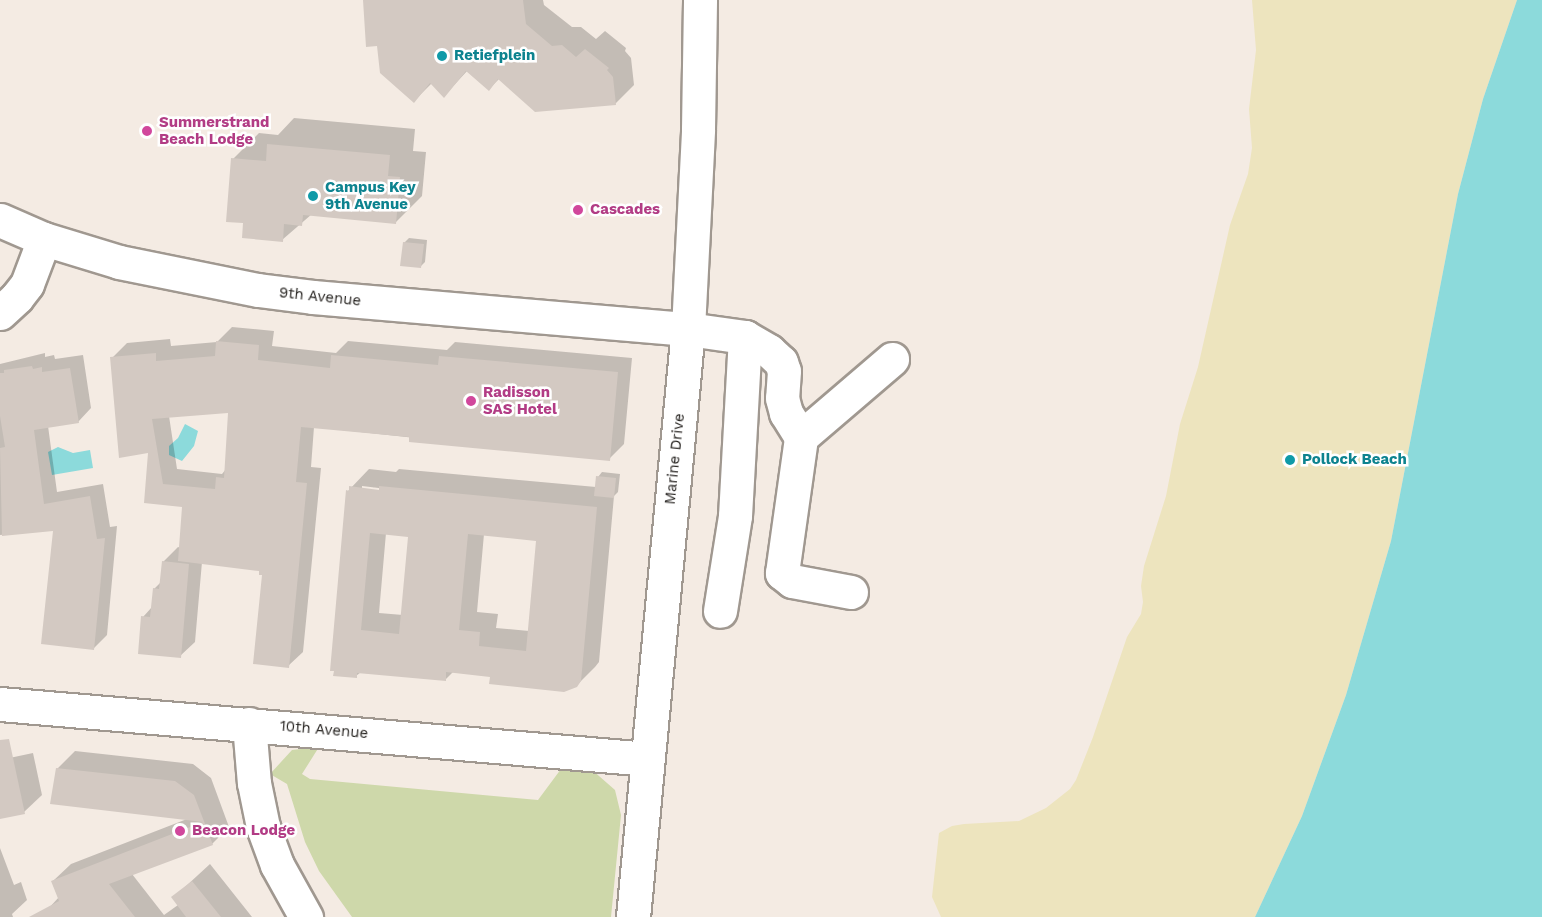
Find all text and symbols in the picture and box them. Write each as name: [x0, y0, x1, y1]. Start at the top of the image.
place label: Retiefplein: [454, 47, 535, 65]
marker: Retiefplein: [435, 49, 449, 63]
place label: Summerstrand Beach Lodge: [159, 113, 269, 148]
marker: Summerstrand Beach Lodge: [140, 124, 154, 138]
place label: Campus Key 9th Avenue: [325, 178, 416, 213]
marker: Campus Key 9th Avenue: [306, 189, 320, 203]
place label: Cascades: [590, 201, 660, 219]
marker: Cascades: [571, 203, 585, 217]
street label: 9th Avenue: [278, 284, 362, 310]
place label: Radisson SAS Hotel: [483, 383, 557, 418]
marker: Radisson SAS Hotel: [464, 394, 478, 408]
street label: Marine Drive: [661, 412, 689, 506]
place label: Pollock Beach: [1302, 451, 1407, 469]
marker: Pollock Beach: [1283, 453, 1297, 467]
street label: 10th Avenue: [279, 717, 369, 743]
place label: Beacon Lodge: [192, 822, 295, 840]
marker: Beacon Lodge: [173, 824, 187, 838]

